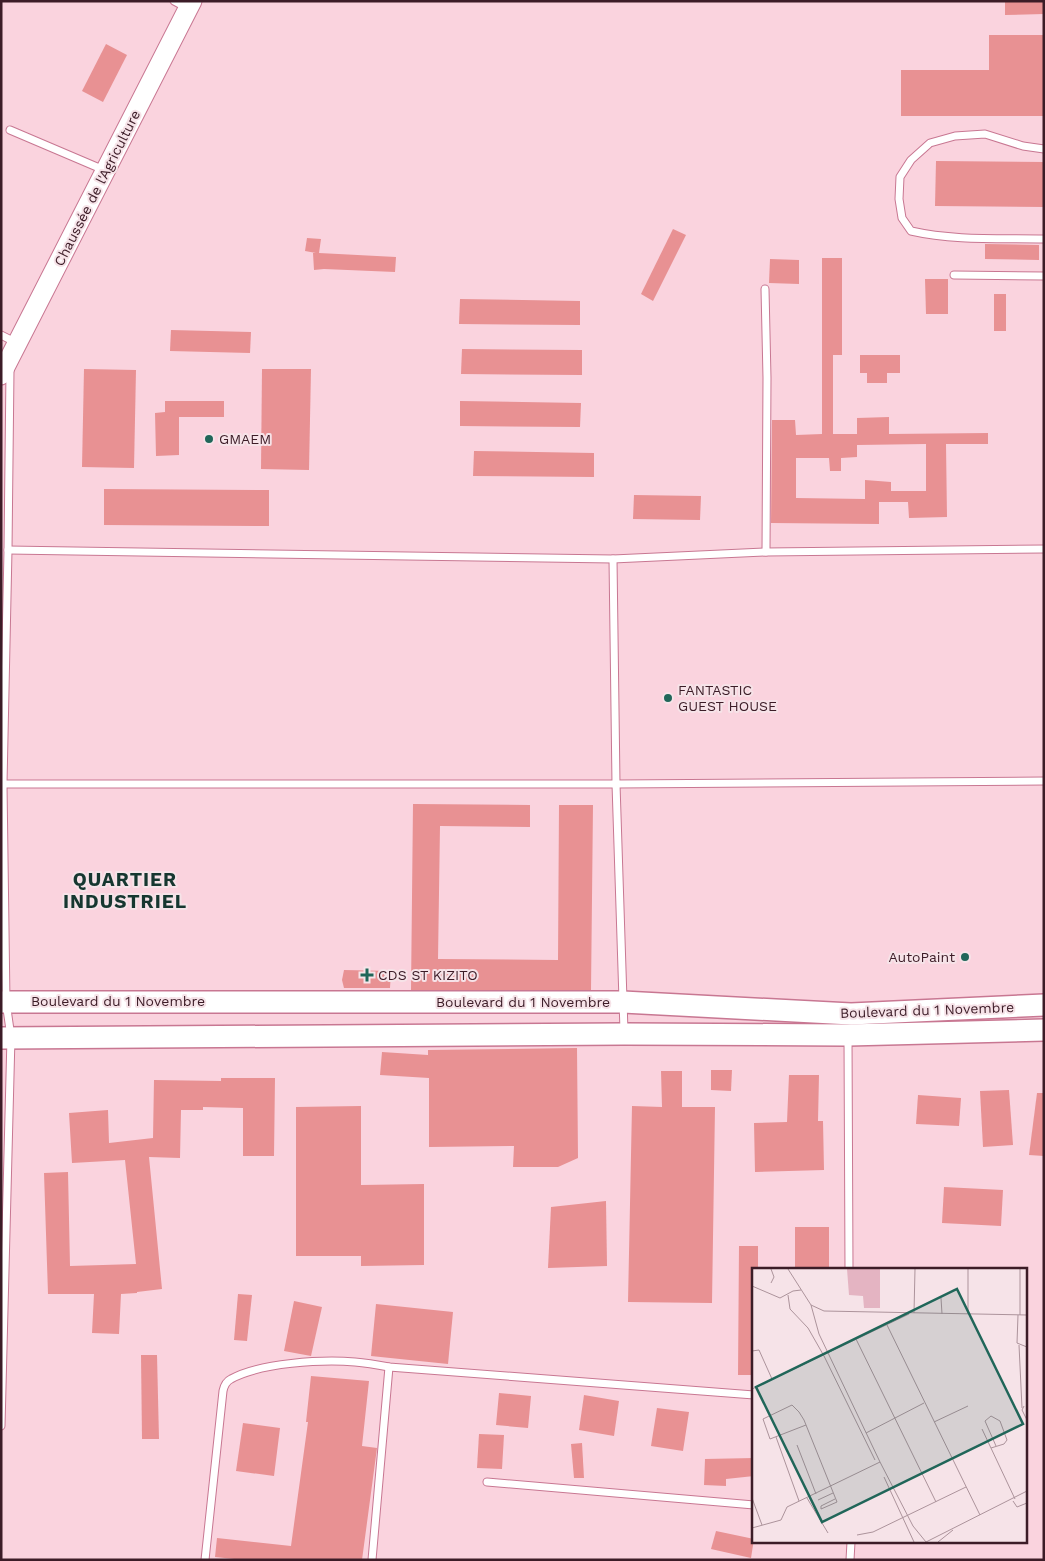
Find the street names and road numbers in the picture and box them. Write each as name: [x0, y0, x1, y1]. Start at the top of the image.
street label: Chaussée de l'Agriculture: [51, 107, 143, 269]
street label: Boulevard du 1 Novembre: [31, 993, 205, 1009]
street label: Boulevard du 1 Novembre: [436, 994, 610, 1010]
street label: Boulevard du 1 Novembre: [840, 999, 1014, 1021]

